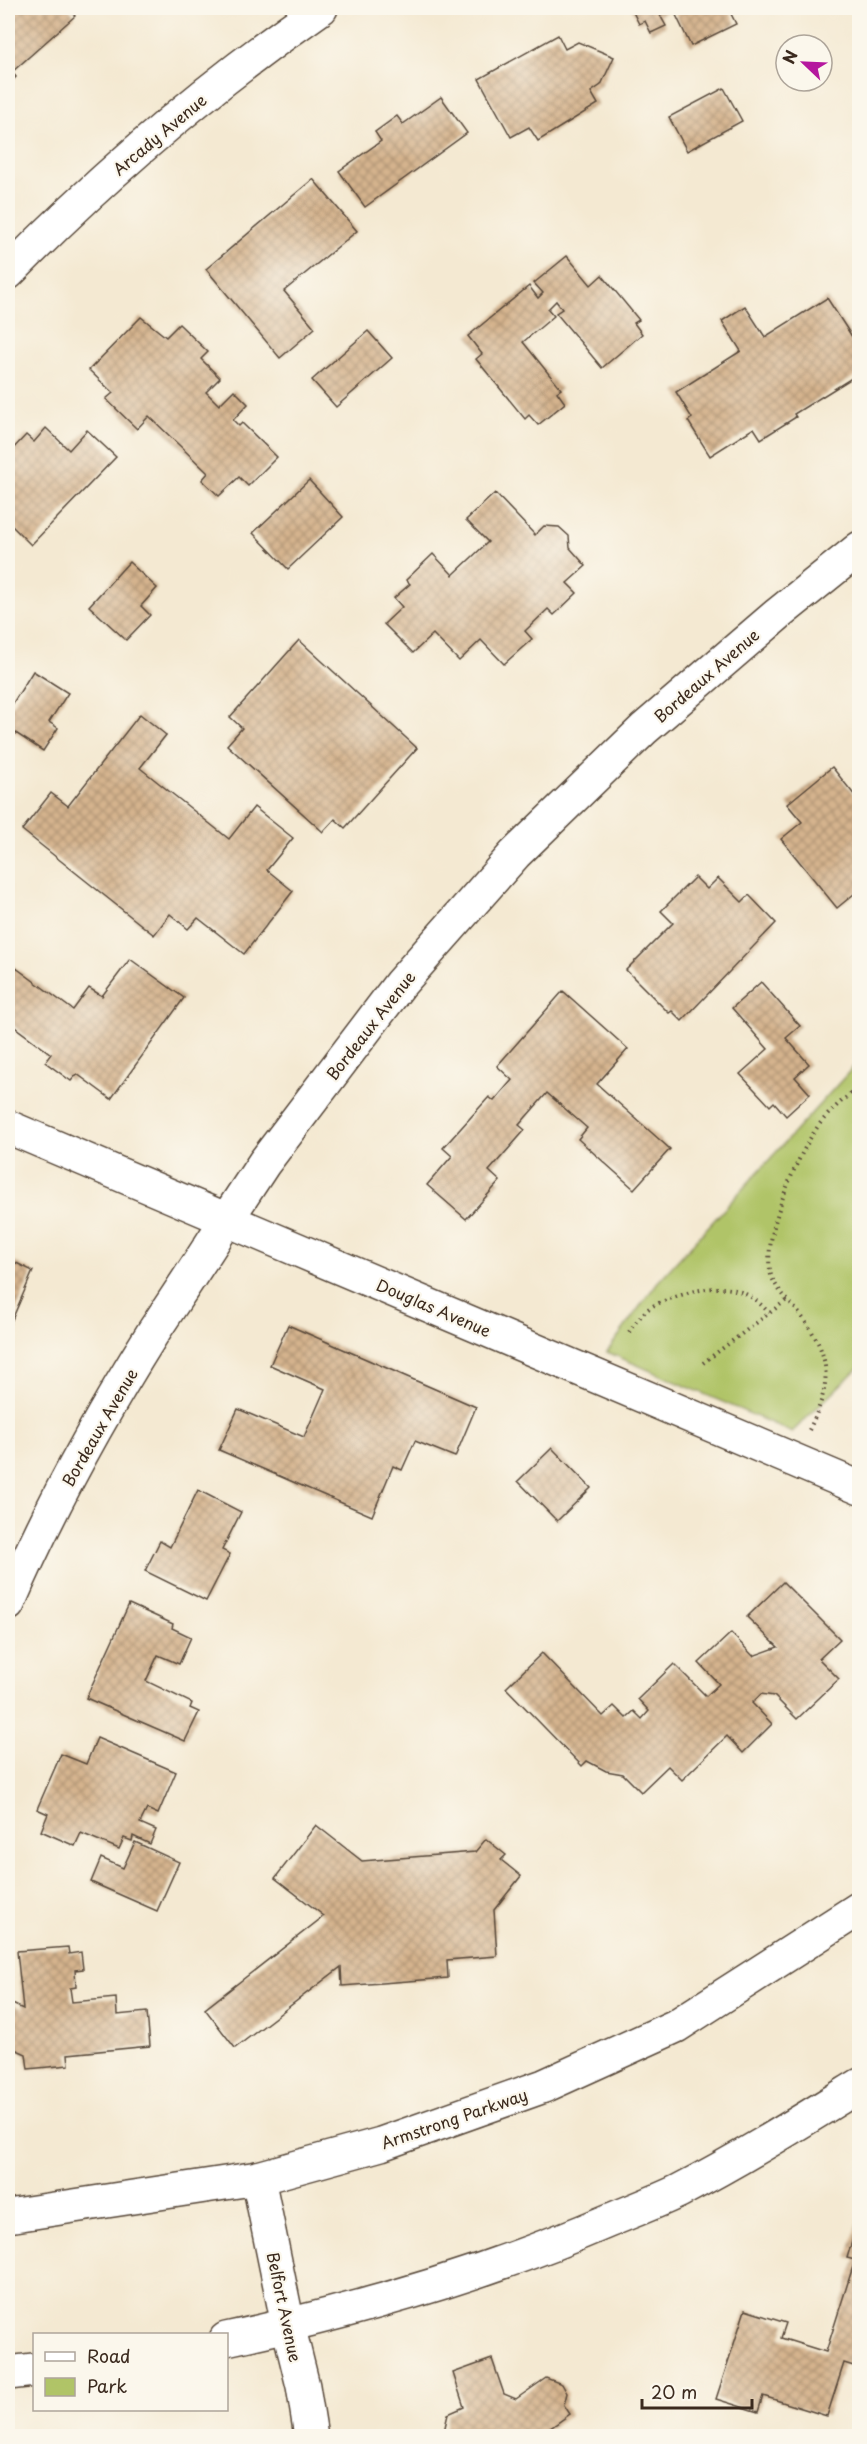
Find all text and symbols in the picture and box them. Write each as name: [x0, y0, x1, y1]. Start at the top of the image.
north arrow: [774, 33, 834, 93]
text: N: [776, 46, 803, 67]
street label: Arcady Avenue: [107, 87, 211, 180]
street label: Bordeaux Avenue: [648, 622, 764, 728]
street label: Bordeaux Avenue: [320, 965, 420, 1085]
street label: Douglas Avenue: [373, 1272, 495, 1342]
street label: Bordeaux Avenue: [55, 1363, 143, 1490]
street label: Armstrong Parkway: [378, 2082, 530, 2154]
street label: Belfort Avenue: [262, 2250, 308, 2364]
legend: [33, 2333, 228, 2411]
text: Road: [87, 2342, 131, 2369]
text: Park: [87, 2372, 127, 2399]
scale bar: [642, 2372, 752, 2410]
text: 20 m: [651, 2378, 697, 2405]

